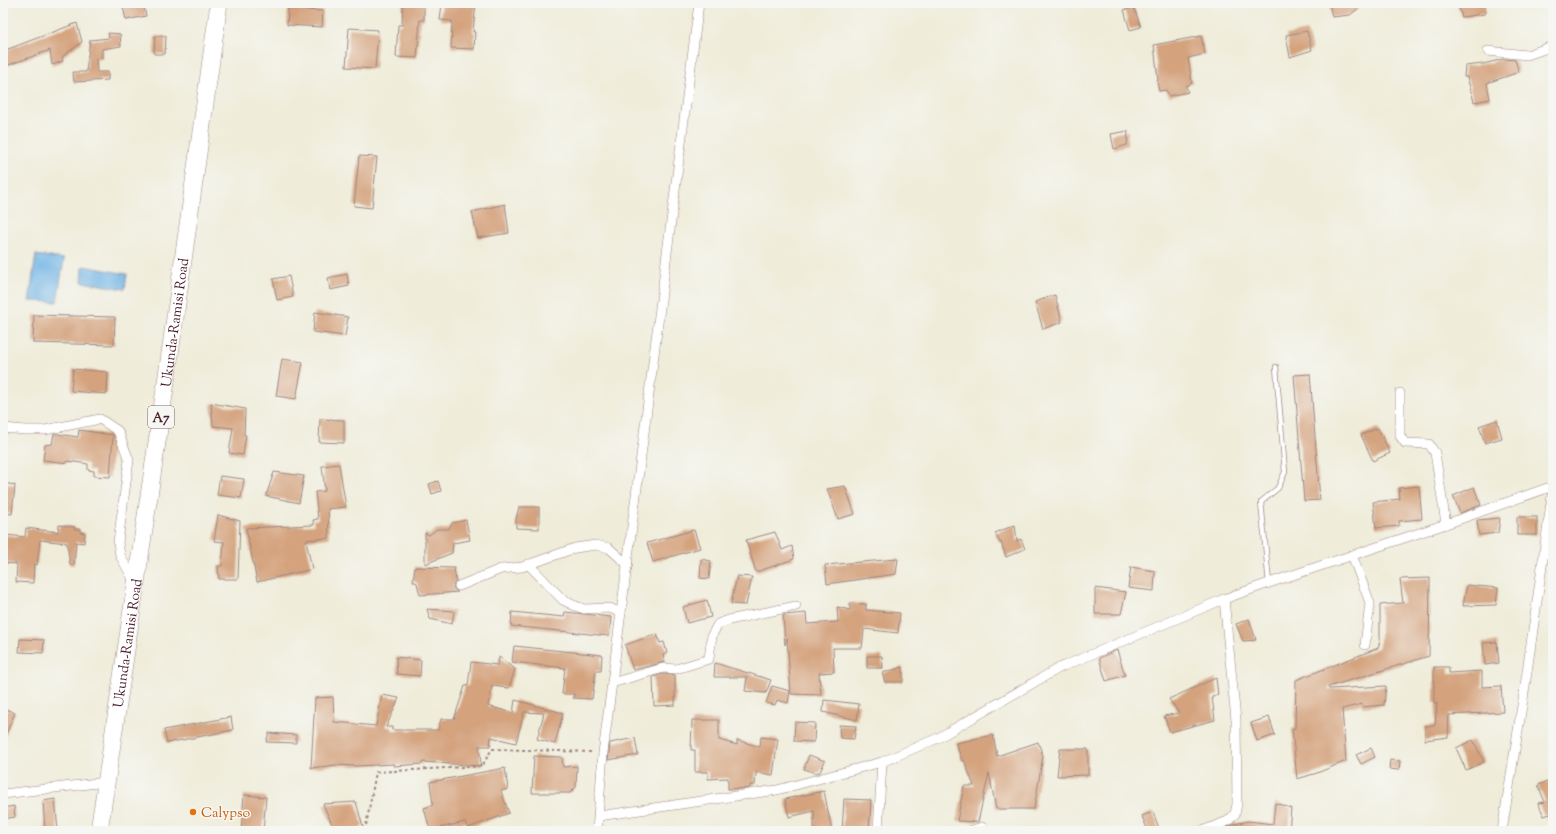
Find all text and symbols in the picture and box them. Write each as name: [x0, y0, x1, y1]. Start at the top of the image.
street label: Ukunda-Ramisi Road: [157, 257, 195, 389]
road number: A7: [148, 406, 174, 428]
street label: Ukunda-Ramisi Road: [109, 577, 149, 709]
place label: Calypso: [201, 804, 251, 824]
marker: Calypso: [188, 807, 198, 817]

